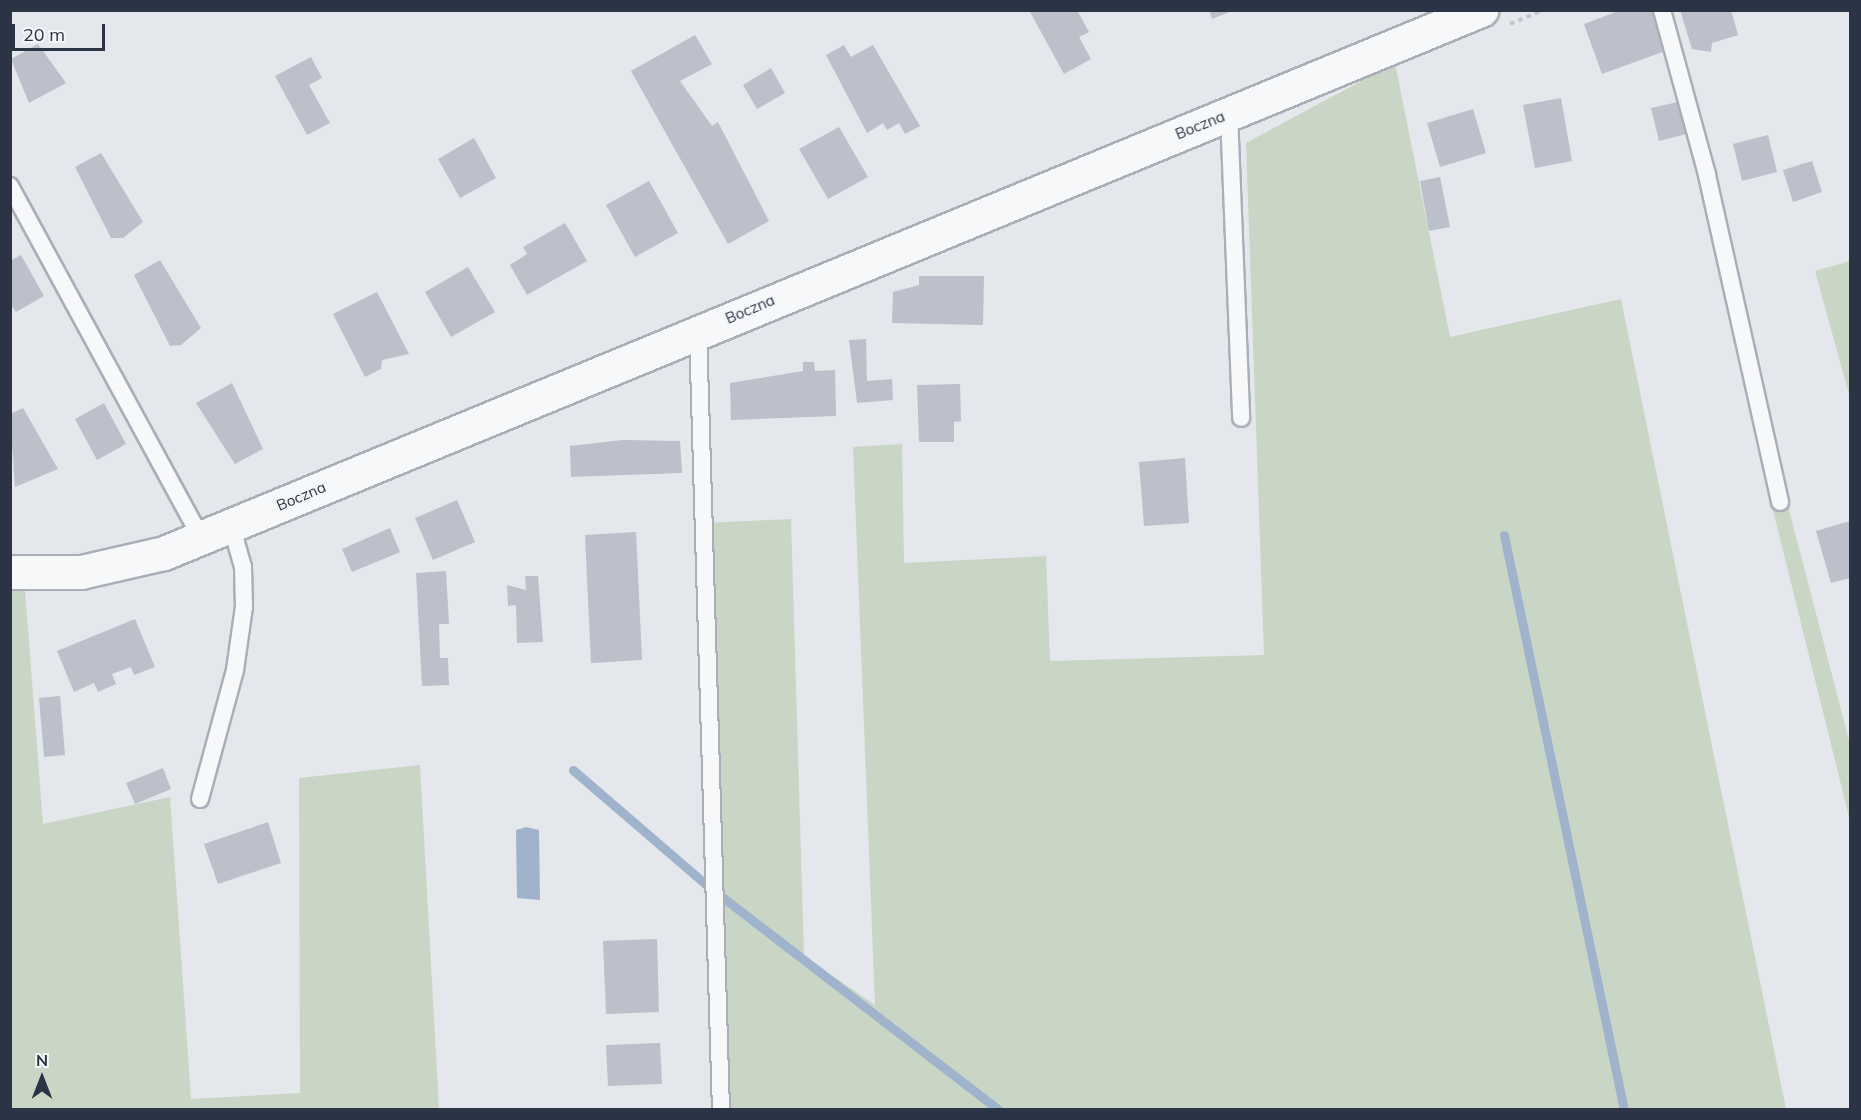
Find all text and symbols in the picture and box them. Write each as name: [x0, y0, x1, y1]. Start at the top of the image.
scale bar: [15, 12, 108, 50]
text: 20 m: [23, 23, 65, 46]
street label: Boczna: [1173, 107, 1227, 143]
street label: Boczna: [723, 291, 777, 327]
street label: Boczna: [274, 478, 328, 514]
north arrow: [12, 1048, 72, 1108]
text: N: [36, 1050, 48, 1070]

